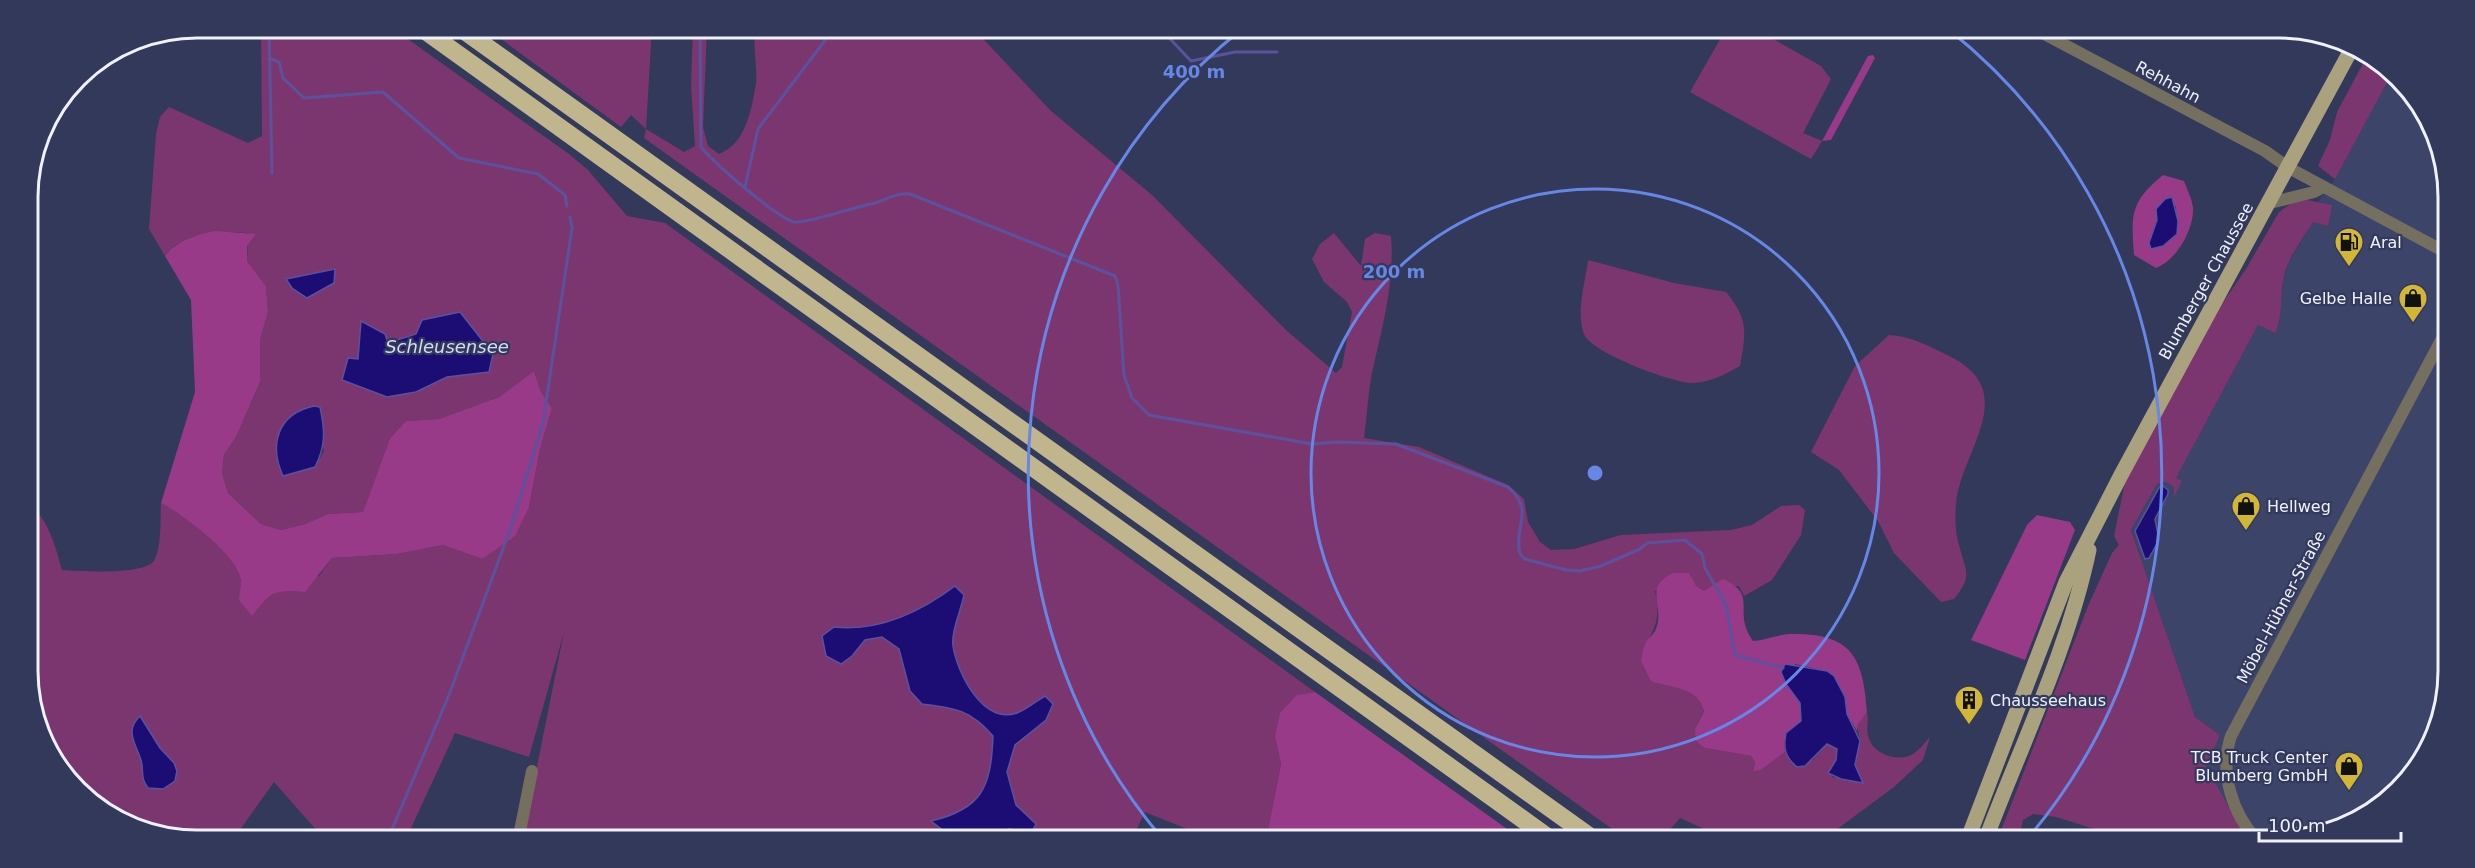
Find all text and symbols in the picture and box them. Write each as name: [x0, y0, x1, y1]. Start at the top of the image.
street label: Rehhahn: [2132, 57, 2204, 107]
text: 400 m: [1163, 61, 1225, 82]
street label: Blumberger Chaussee: [2155, 199, 2257, 363]
fuel station icon: Aral: [2333, 226, 2365, 268]
place label: Aral: [2370, 233, 2402, 252]
text: 200 m: [1363, 261, 1425, 282]
shop icon: Gelbe Halle: [2397, 282, 2429, 324]
place label: Gelbe Halle: [2300, 289, 2392, 308]
water label: Schleusensee: [385, 336, 509, 357]
centre of rings: [1585, 463, 1605, 483]
shop icon: Hellweg: [2230, 490, 2262, 532]
place label: Hellweg: [2267, 497, 2331, 516]
street label: Möbel-Hübner-Straße: [2233, 527, 2329, 687]
building icon: Chausseehaus: [1953, 684, 1985, 726]
place label: Chausseehaus: [1990, 691, 2106, 710]
place label: TCB Truck Center Blumberg GmbH: [2190, 748, 2328, 785]
shop icon: TCB Truck Center Blumberg GmbH: [2333, 750, 2365, 792]
scale bar: [2259, 805, 2402, 843]
text: 100 m: [2268, 815, 2326, 836]

